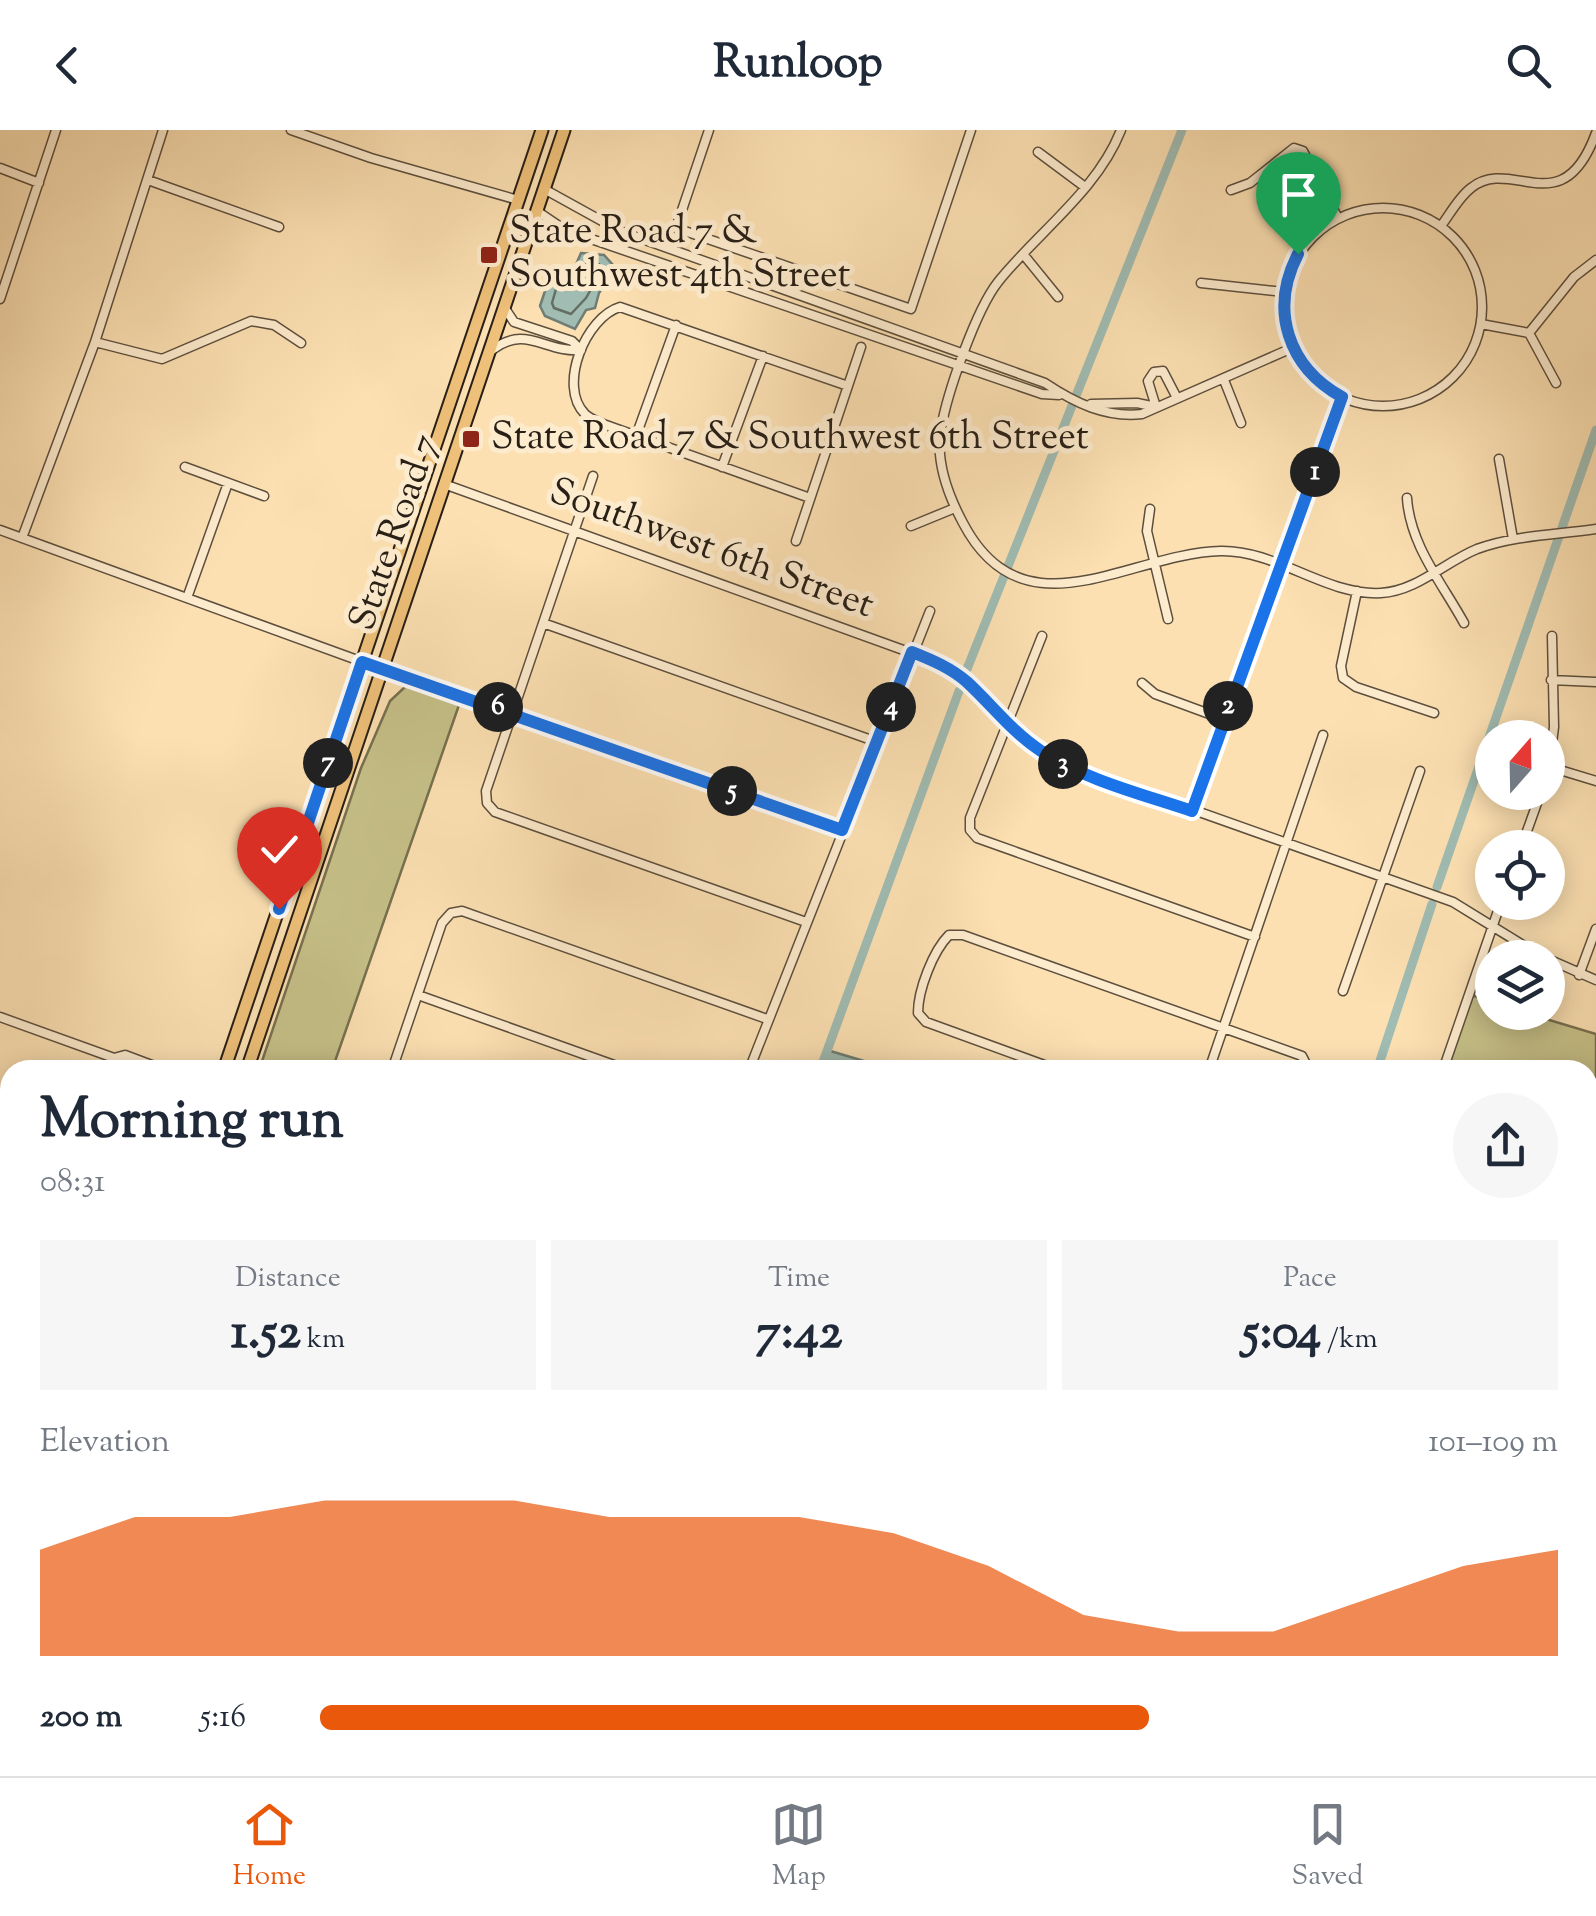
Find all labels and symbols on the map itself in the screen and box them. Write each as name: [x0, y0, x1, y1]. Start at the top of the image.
pin: [1256, 152, 1341, 255]
place label: State Road 7 & Southwest 4th Street: [509, 206, 851, 304]
marker: State Road 7 & Southwest 4th Street: [478, 244, 500, 266]
place label: State Road 7 & Southwest 6th Street: [491, 412, 1089, 466]
street label: State Road 7: [337, 428, 455, 638]
marker: State Road 7 & Southwest 6th Street: [460, 428, 482, 450]
pin: 1: [1290, 447, 1340, 497]
street label: Southwest 6th Street: [541, 466, 881, 634]
pin: 2: [1203, 681, 1253, 731]
pin: 6: [473, 682, 523, 732]
pin: 4: [866, 682, 916, 732]
north arrow: [1475, 720, 1565, 810]
pin: 7: [303, 738, 353, 788]
pin: 3: [1038, 739, 1088, 789]
pin: 5: [707, 766, 757, 816]
pin: [237, 807, 322, 910]

